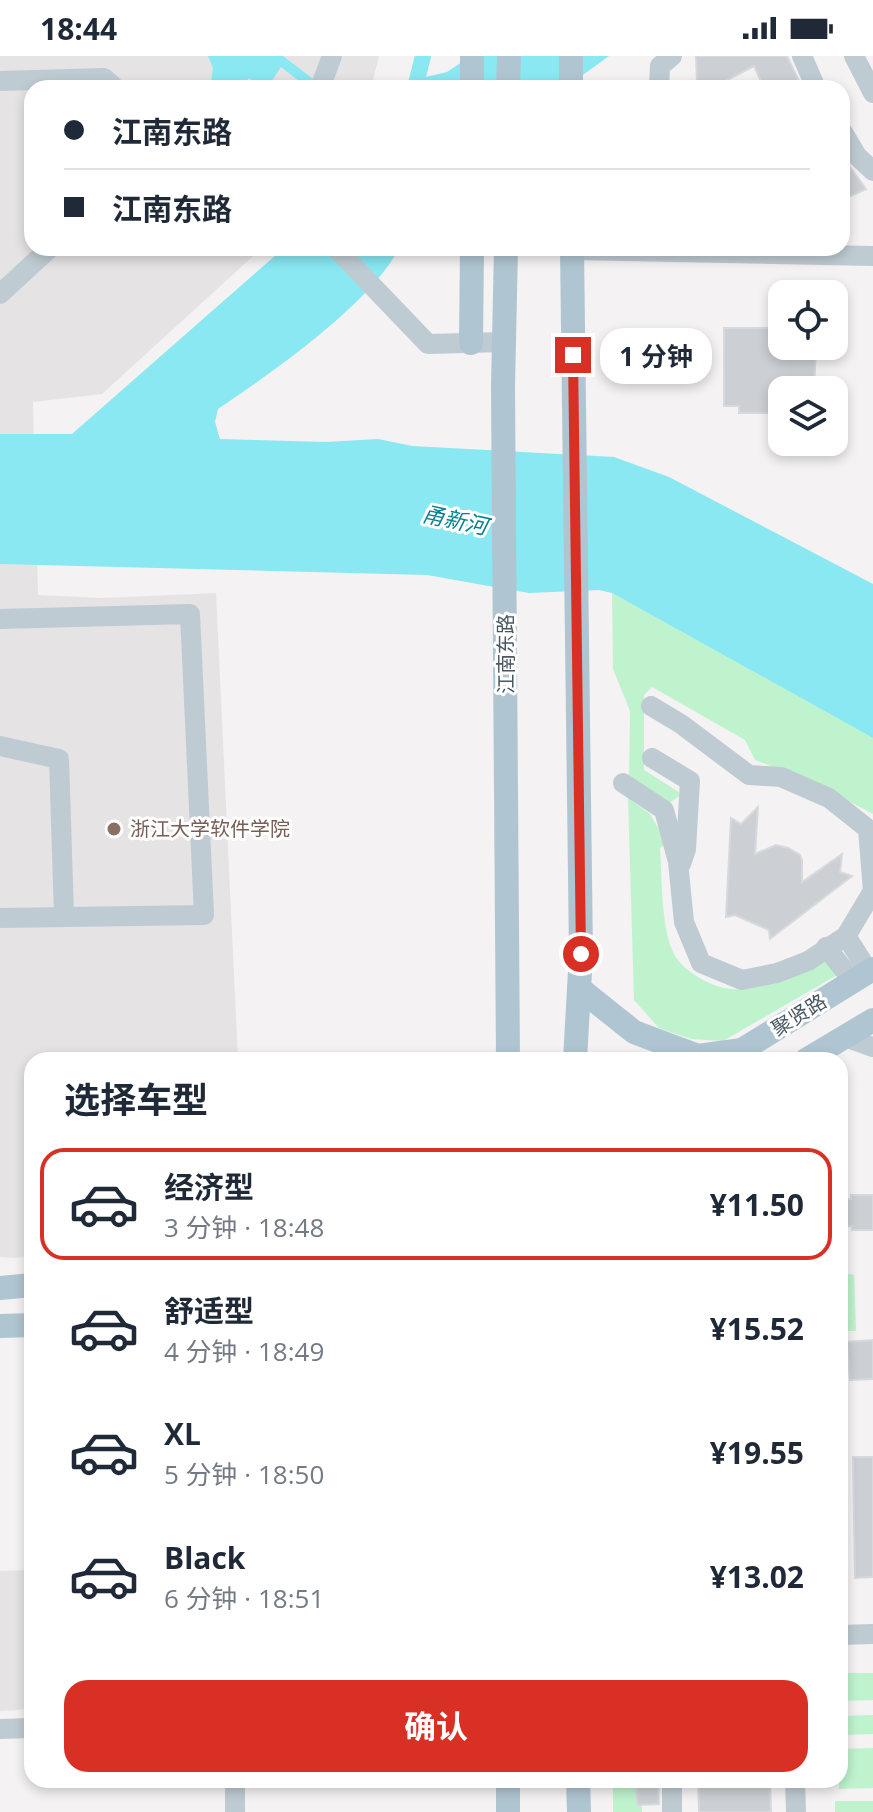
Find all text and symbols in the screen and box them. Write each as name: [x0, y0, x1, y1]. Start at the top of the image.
text: 18:44: [40, 8, 117, 49]
text: 江南东路: [112, 111, 232, 152]
text: 江南东路: [112, 188, 232, 229]
map controls: [768, 280, 848, 456]
button: locate: [768, 280, 848, 360]
callout: 1 分钟: [601, 327, 713, 383]
route end: [555, 337, 591, 373]
text: 1 分钟: [619, 338, 693, 374]
button: layers: [768, 376, 848, 456]
water label: 甬新河: [420, 497, 495, 541]
street label: 江南东路: [492, 614, 519, 694]
place label: 浙江大学软件学院: [130, 815, 290, 842]
marker: 浙江大学软件学院: [105, 820, 123, 838]
route start: [563, 936, 599, 972]
street label: 聚贤路: [766, 987, 831, 1042]
text: 选择车型: [64, 1075, 208, 1124]
text: 经济型: [164, 1166, 254, 1207]
icon: car: [68, 1168, 140, 1240]
text: ¥11.50: [710, 1184, 804, 1225]
text: 3 分钟 · 18:48: [164, 1209, 324, 1245]
text: 舒适型: [164, 1290, 254, 1331]
icon: car: [68, 1292, 140, 1364]
text: ¥15.52: [710, 1308, 804, 1349]
text: 4 分钟 · 18:49: [164, 1333, 324, 1369]
text: XL: [164, 1413, 201, 1454]
icon: car: [68, 1416, 140, 1488]
text: ¥19.55: [710, 1432, 804, 1473]
text: 5 分钟 · 18:50: [164, 1456, 324, 1492]
text: Black: [164, 1537, 245, 1578]
icon: car: [68, 1540, 140, 1612]
text: ¥13.02: [710, 1556, 804, 1597]
text: 6 分钟 · 18:51: [164, 1580, 324, 1616]
button: 确认: [64, 1680, 808, 1772]

